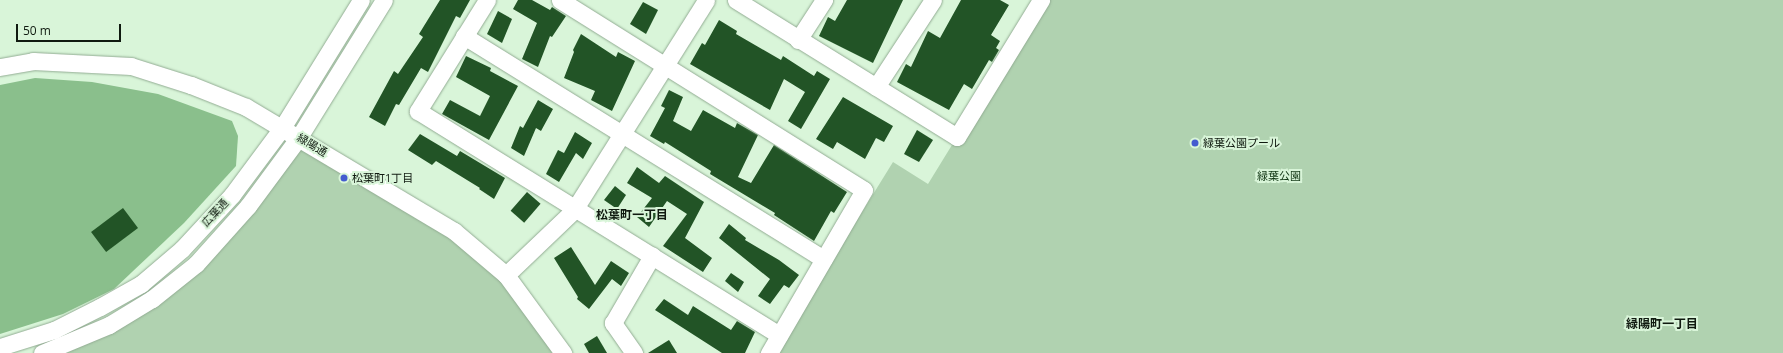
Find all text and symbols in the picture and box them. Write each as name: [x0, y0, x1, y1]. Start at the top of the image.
scale bar: [18, 16, 123, 42]
text: 50 m: [23, 22, 51, 39]
street label: 緑陽通: [294, 131, 330, 159]
place label: 緑葉公園プール: [1203, 136, 1280, 150]
marker: 緑葉公園プール: [1190, 138, 1200, 148]
park label: 緑葉公園: [1257, 169, 1301, 183]
place label: 松葉町1丁目: [352, 171, 413, 185]
marker: 松葉町1丁目: [339, 173, 349, 183]
street label: 広葉通: [199, 196, 231, 230]
district label: 松葉町一丁目: [596, 208, 668, 222]
district label: 緑陽町一丁目: [1626, 317, 1698, 331]

